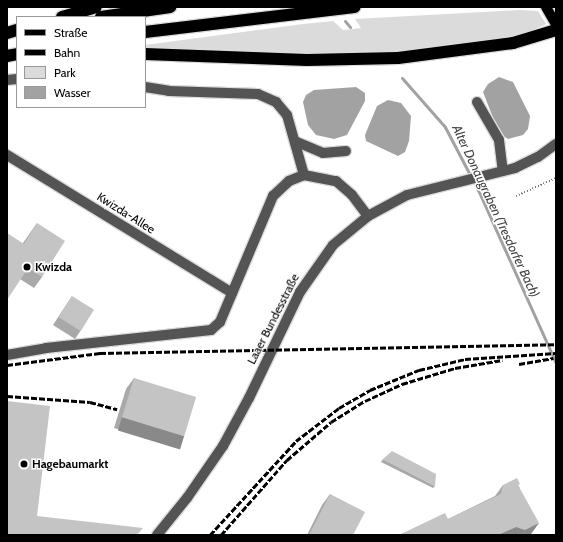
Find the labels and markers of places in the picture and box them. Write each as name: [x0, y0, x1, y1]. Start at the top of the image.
place label: Kwizda: [35, 260, 72, 274]
marker: Kwizda: [22, 262, 32, 272]
place label: Hagebaumarkt: [32, 457, 108, 471]
marker: Hagebaumarkt: [19, 459, 29, 469]

